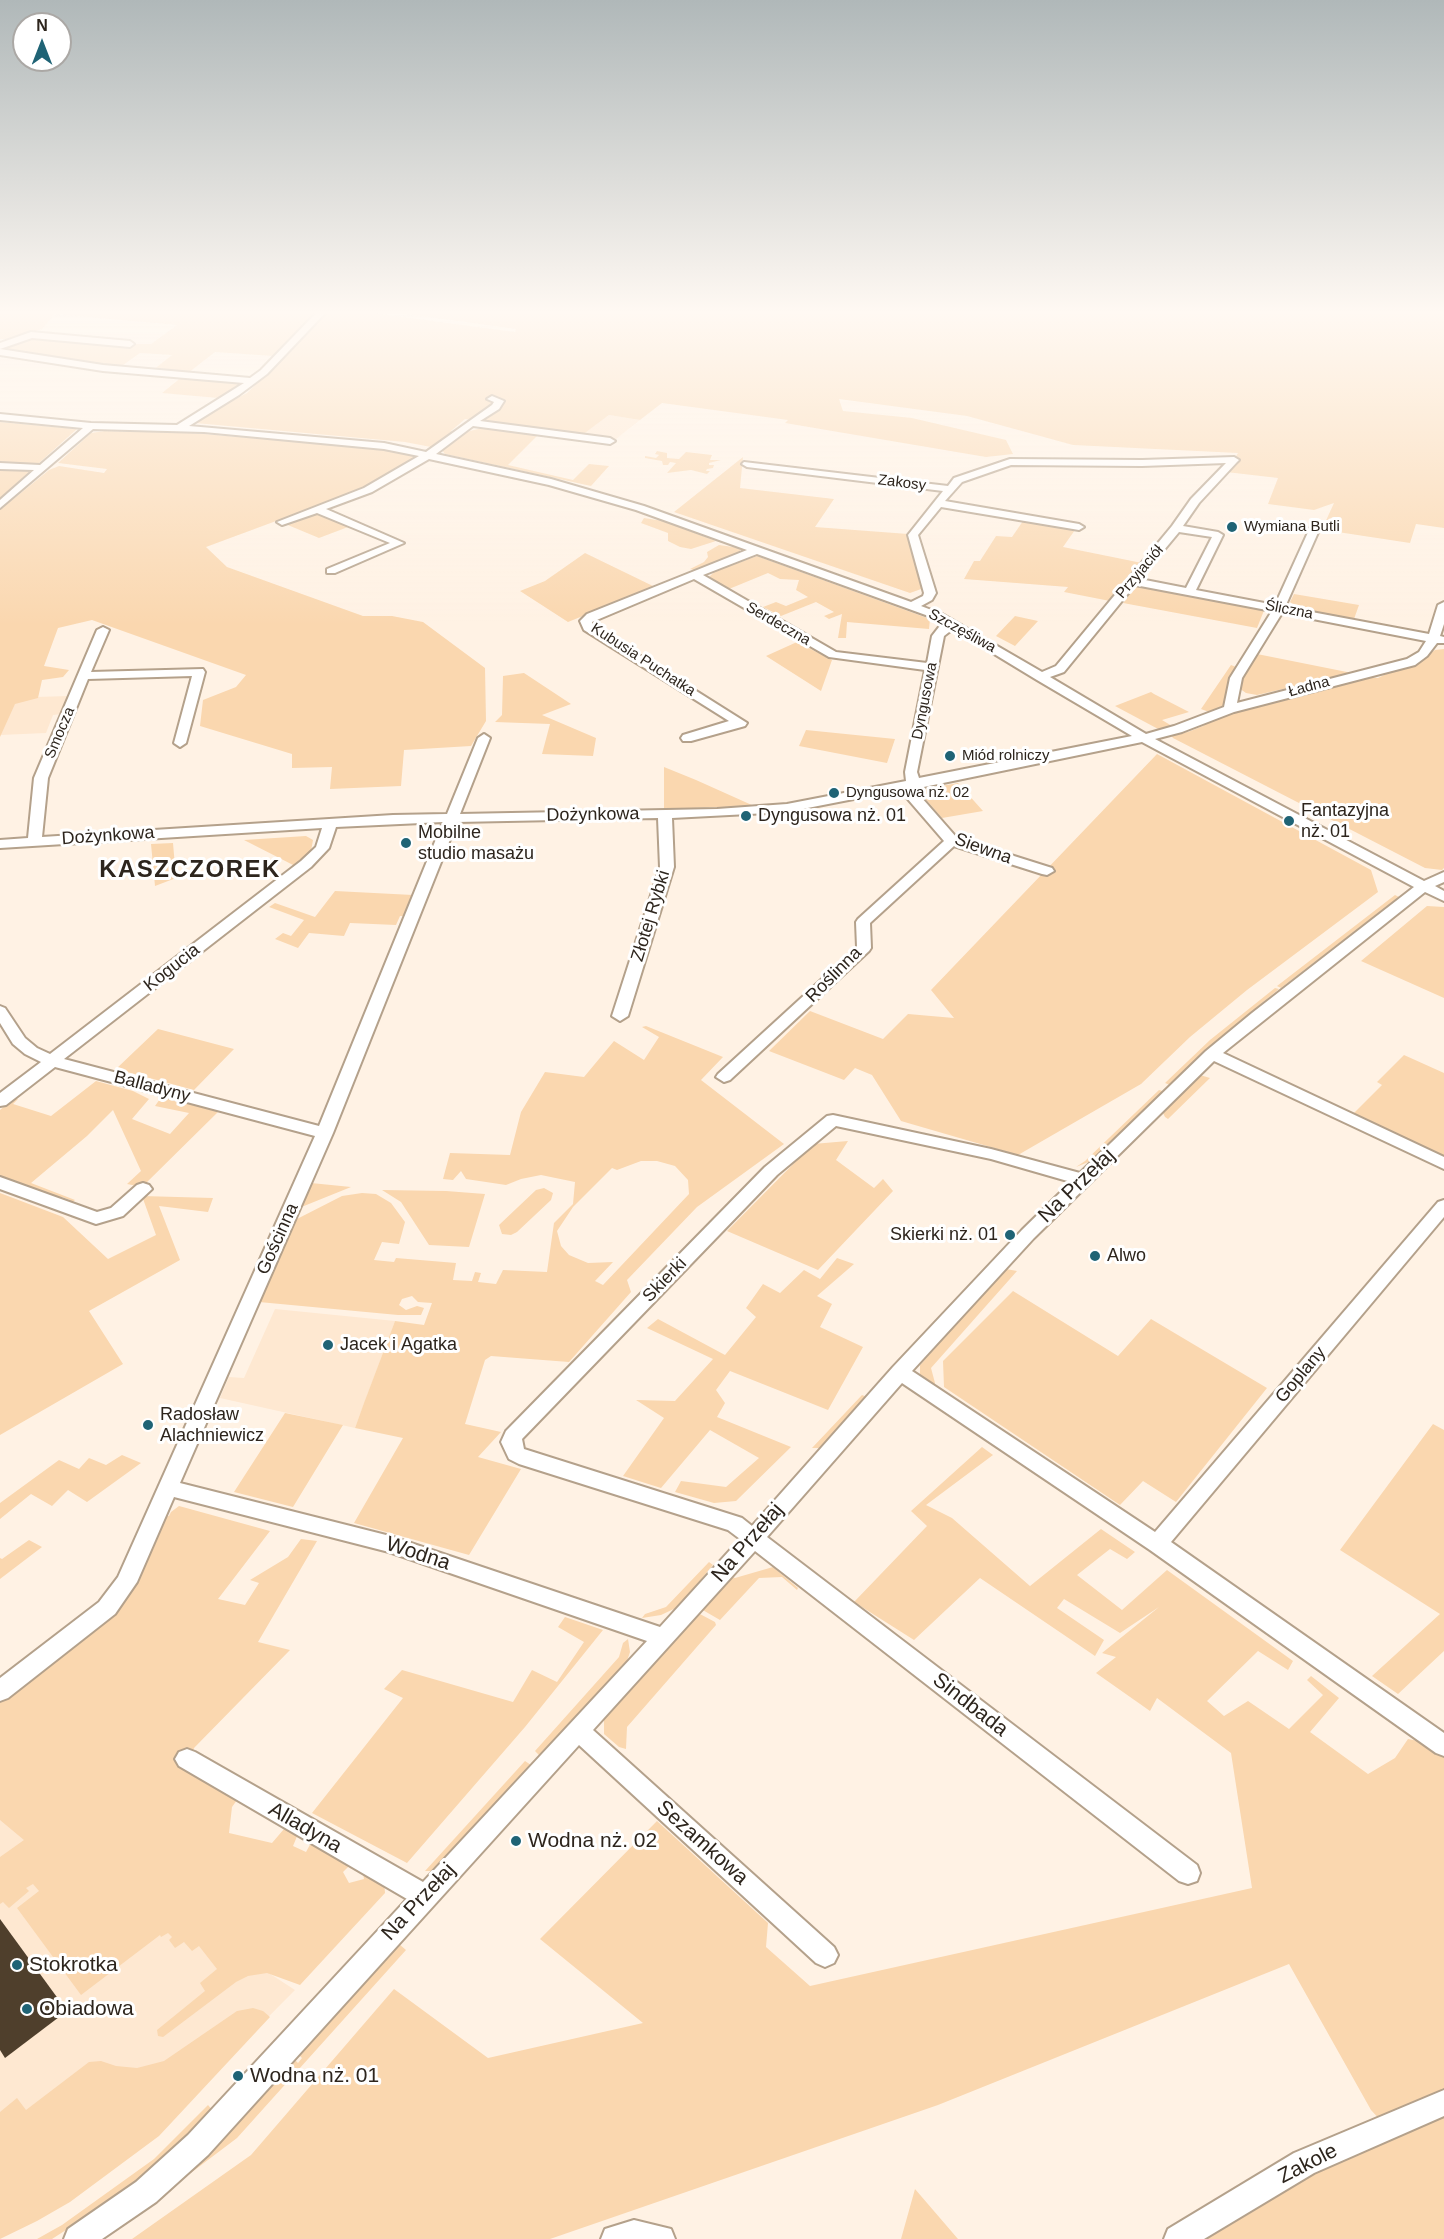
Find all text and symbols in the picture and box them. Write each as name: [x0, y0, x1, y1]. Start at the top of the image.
north arrow: [12, 12, 72, 72]
text: N: [36, 17, 48, 34]
street label: Zakosy: [877, 471, 927, 495]
place label: Wymiana Butli: [1244, 518, 1340, 536]
marker: Wymiana Butli: [1225, 520, 1239, 534]
street label: Przyjaciół: [1112, 542, 1168, 602]
street label: Śliczna: [1264, 597, 1314, 623]
street label: Serdeczna: [742, 598, 814, 650]
street label: Szczęśliwa: [925, 605, 999, 657]
street label: Kubusia Puchatka: [587, 620, 699, 700]
street label: Dyngusowa: [909, 661, 941, 741]
street label: Ładna: [1287, 673, 1331, 701]
street label: Smocza: [41, 705, 79, 761]
place label: Miód rolniczy: [962, 747, 1050, 765]
marker: Miód rolniczy: [943, 749, 957, 763]
place label: Dyngusowa nż. 02: [846, 784, 969, 802]
marker: Dyngusowa nż. 02: [827, 786, 841, 800]
place label: Fantazyjna nż. 01: [1301, 800, 1389, 842]
street label: Dożynkowa: [546, 803, 640, 827]
place label: Dyngusowa nż. 01: [758, 805, 906, 827]
marker: Dyngusowa nż. 01: [739, 809, 753, 823]
marker: Fantazyjna nż. 01: [1282, 814, 1296, 828]
street label: Dożynkowa: [61, 822, 155, 850]
place label: Mobilne studio masażu: [418, 822, 534, 864]
street label: Siewna: [952, 829, 1014, 869]
marker: Mobilne studio masażu: [399, 836, 413, 850]
district label: KASZCZOREK: [99, 856, 281, 884]
street label: Złotej Rybki: [627, 868, 675, 964]
street label: Kogucia: [140, 939, 204, 997]
street label: Roślinna: [802, 943, 866, 1007]
street label: Balladyny: [112, 1066, 192, 1108]
street label: Na Przełaj: [1033, 1143, 1121, 1229]
street label: Gościnna: [253, 1200, 303, 1278]
place label: Skierki nż. 01: [890, 1224, 998, 1246]
marker: Skierki nż. 01: [1003, 1228, 1017, 1242]
place label: Alwo: [1107, 1245, 1146, 1267]
marker: Alwo: [1088, 1249, 1102, 1263]
street label: Skierki: [638, 1253, 692, 1307]
place label: Jacek i Agatka: [340, 1334, 457, 1356]
marker: Jacek i Agatka: [321, 1338, 335, 1352]
street label: Goplany: [1271, 1342, 1331, 1408]
place label: Radosław Alachniewicz: [160, 1404, 264, 1446]
marker: Radosław Alachniewicz: [141, 1418, 155, 1432]
street label: Na Przełaj: [707, 1498, 789, 1588]
street label: Wodna: [383, 1532, 453, 1576]
street label: Sindbada: [927, 1668, 1013, 1742]
street label: Sezamkowa: [651, 1795, 753, 1891]
street label: Alladyna: [264, 1797, 346, 1859]
place label: Wodna nż. 02: [528, 1828, 657, 1854]
marker: Wodna nż. 02: [509, 1834, 523, 1848]
street label: Na Przełaj: [377, 1858, 461, 1946]
place label: Stokrotka: [29, 1952, 118, 1978]
marker: Stokrotka: [10, 1958, 24, 1972]
place label: Obiadowa: [39, 1996, 134, 2022]
marker: Obiadowa: [20, 2002, 34, 2016]
place label: Wodna nż. 01: [250, 2063, 379, 2089]
marker: Wodna nż. 01: [231, 2069, 245, 2083]
street label: Zakole: [1274, 2138, 1342, 2190]

